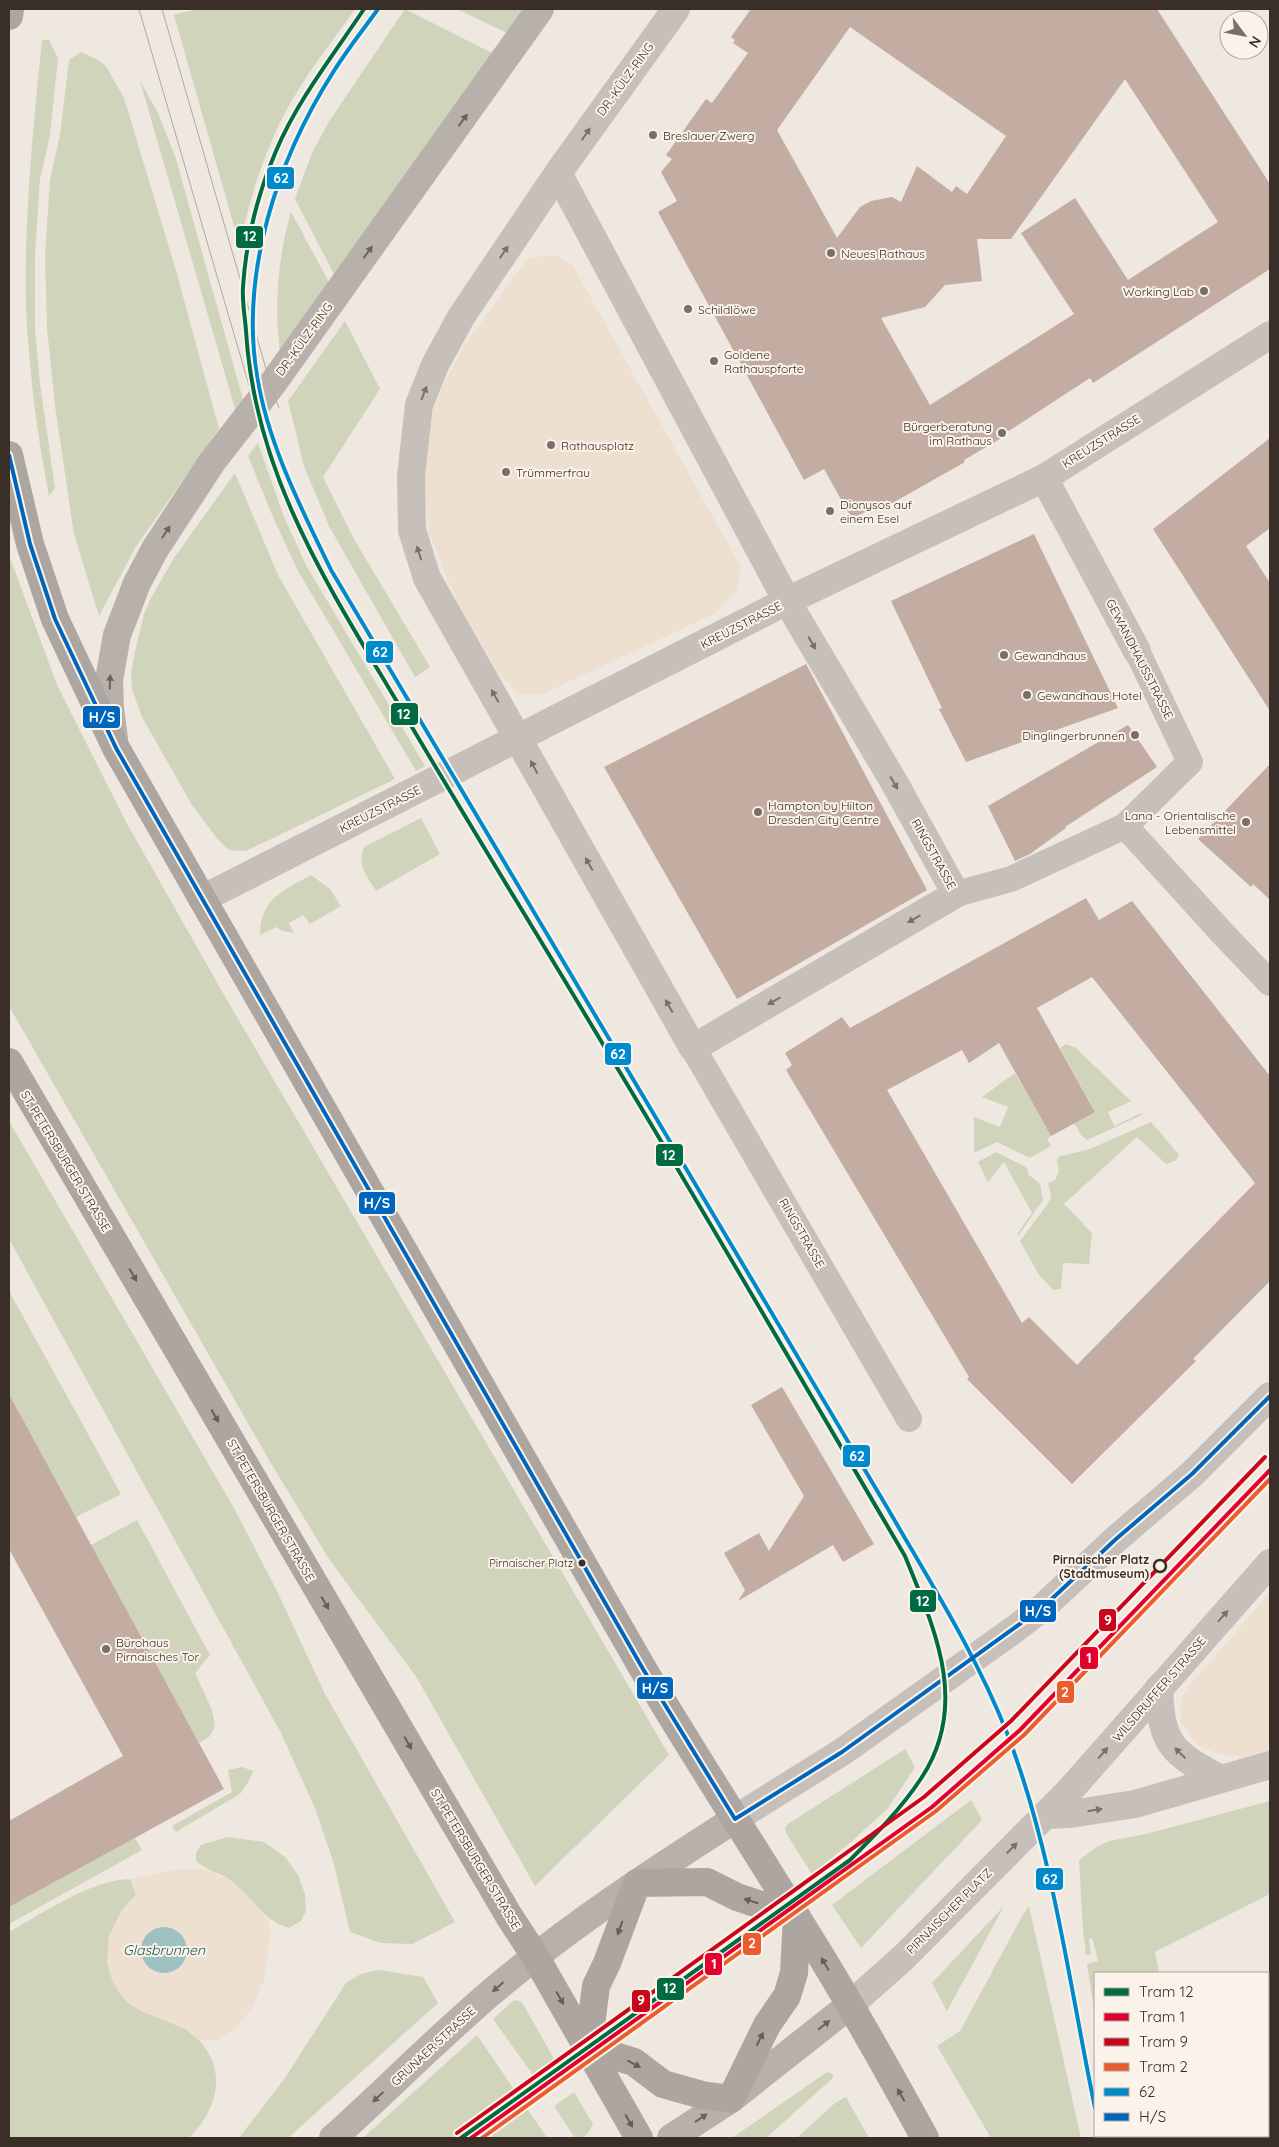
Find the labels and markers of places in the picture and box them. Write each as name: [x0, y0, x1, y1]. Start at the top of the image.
place label: Breslauer Zwerg: [663, 128, 754, 143]
marker: Breslauer Zwerg: [647, 129, 659, 141]
place label: Neues Rathaus: [841, 246, 925, 261]
marker: Neues Rathaus: [825, 247, 837, 259]
place label: Working Lab: [1123, 284, 1194, 299]
marker: Working Lab: [1198, 285, 1210, 297]
place label: Schildlöwe: [698, 302, 756, 317]
marker: Schildlöwe: [682, 303, 694, 315]
place label: Goldene Rathauspforte: [724, 347, 804, 376]
marker: Goldene Rathauspforte: [708, 355, 720, 367]
place label: Bürgerberatung im Rathaus: [903, 419, 992, 448]
marker: Bürgerberatung im Rathaus: [996, 427, 1008, 439]
place label: Rathausplatz: [561, 438, 634, 453]
marker: Rathausplatz: [545, 439, 557, 451]
place label: Trümmerfrau: [516, 465, 590, 480]
marker: Trümmerfrau: [500, 466, 512, 478]
place label: Dionysos auf einem Esel: [840, 497, 913, 526]
marker: Dionysos auf einem Esel: [824, 505, 836, 517]
place label: Gewandhaus: [1014, 648, 1086, 663]
marker: Gewandhaus: [998, 649, 1010, 661]
place label: Gewandhaus Hotel: [1037, 688, 1142, 703]
marker: Gewandhaus Hotel: [1021, 689, 1033, 701]
place label: Dinglingerbrunnen: [1022, 728, 1125, 743]
marker: Dinglingerbrunnen: [1129, 729, 1141, 741]
place label: Hampton by Hilton Dresden City Centre: [768, 798, 879, 827]
marker: Hampton by Hilton Dresden City Centre: [752, 806, 764, 818]
place label: Lana - Orientalische Lebensmittel: [1125, 808, 1236, 837]
marker: Lana - Orientalische Lebensmittel: [1240, 816, 1252, 828]
place label: Pirnaischer Platz (Stadtmuseum): [1053, 1552, 1149, 1581]
place label: Pirnaischer Platz: [489, 1556, 573, 1570]
marker: Pirnaischer Platz: [577, 1558, 587, 1568]
marker: Pirnaischer Platz (Stadtmuseum): [1153, 1559, 1167, 1573]
place label: Bürohaus Pirnaisches Tor: [116, 1635, 200, 1664]
marker: Bürohaus Pirnaisches Tor: [100, 1643, 112, 1655]

